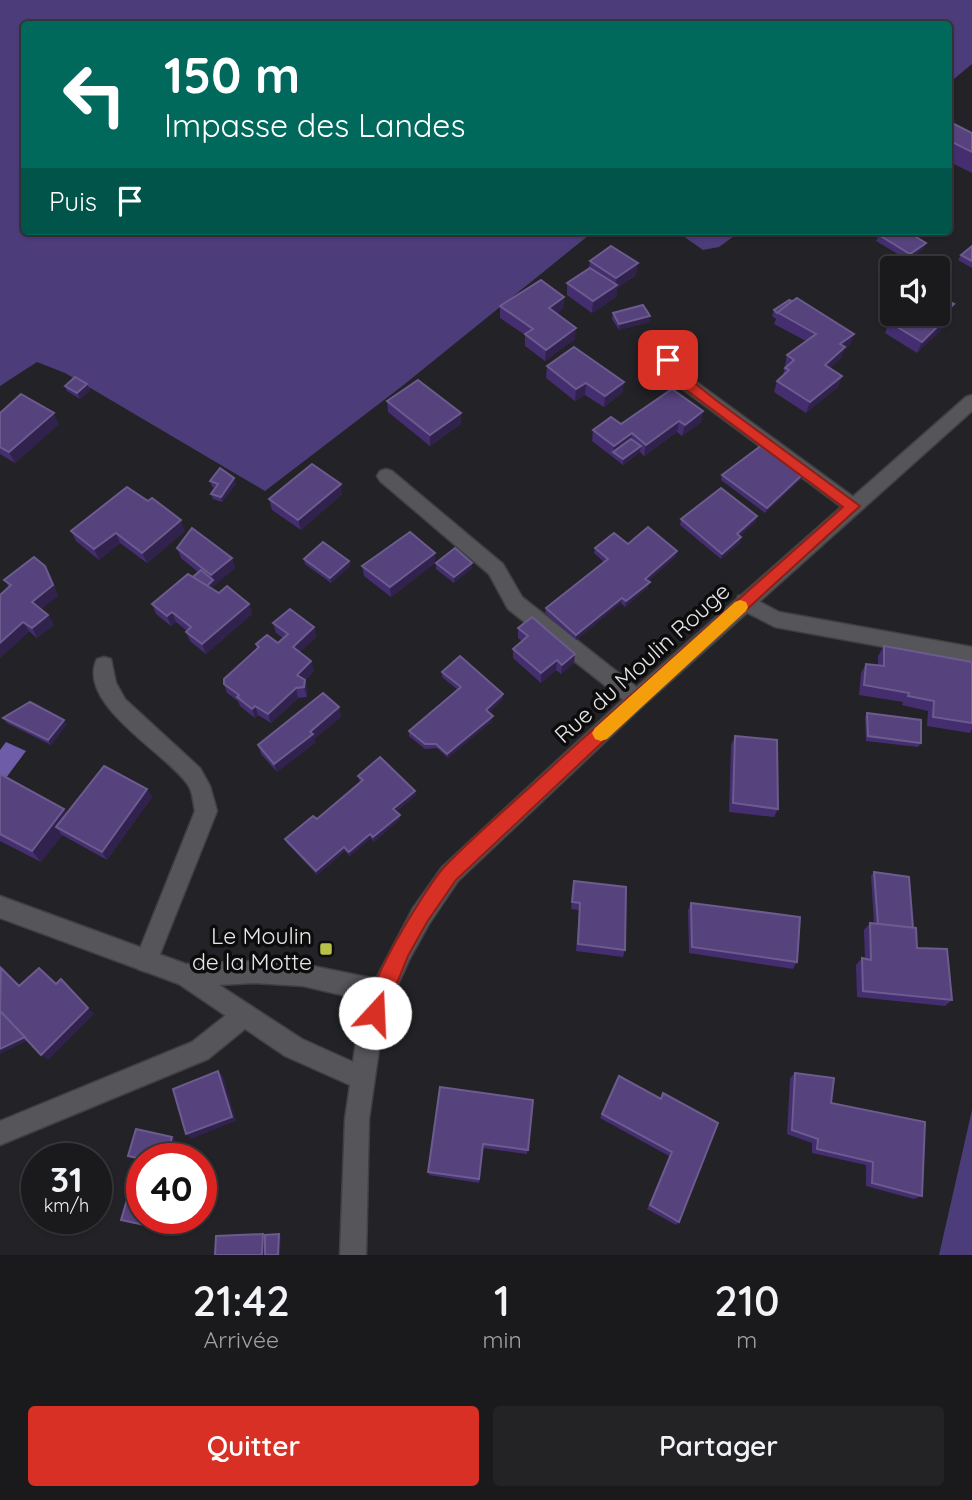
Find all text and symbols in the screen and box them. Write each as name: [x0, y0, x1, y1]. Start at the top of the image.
text: 150 m: [164, 44, 300, 105]
icon: left: [49, 49, 140, 140]
text: Impasse des Landes: [164, 105, 465, 145]
icon: arrive: [111, 182, 149, 220]
text: Puis: [49, 185, 97, 218]
map controls: [880, 256, 950, 326]
button: sound: [880, 256, 950, 326]
pin: [638, 330, 698, 390]
icon: arrive: [649, 341, 687, 379]
street label: Rue du Moulin Rouge: [548, 576, 735, 749]
place label: Le Moulin de la Motte: [192, 921, 312, 976]
marker: Le Moulin de la Motte: [318, 941, 334, 957]
position arrow: [338, 976, 412, 1050]
speed limit sign: 40: [126, 1143, 217, 1234]
text: 31: [50, 1157, 83, 1201]
text: km/h: [44, 1194, 89, 1217]
text: 21:42: [192, 1274, 290, 1327]
text: 1: [494, 1274, 510, 1327]
text: 210: [714, 1274, 780, 1327]
text: Arrivée: [203, 1325, 279, 1354]
text: min: [483, 1325, 522, 1354]
text: m: [736, 1325, 757, 1354]
button: Quitter: [28, 1406, 479, 1486]
button: Partager: [493, 1406, 944, 1486]

